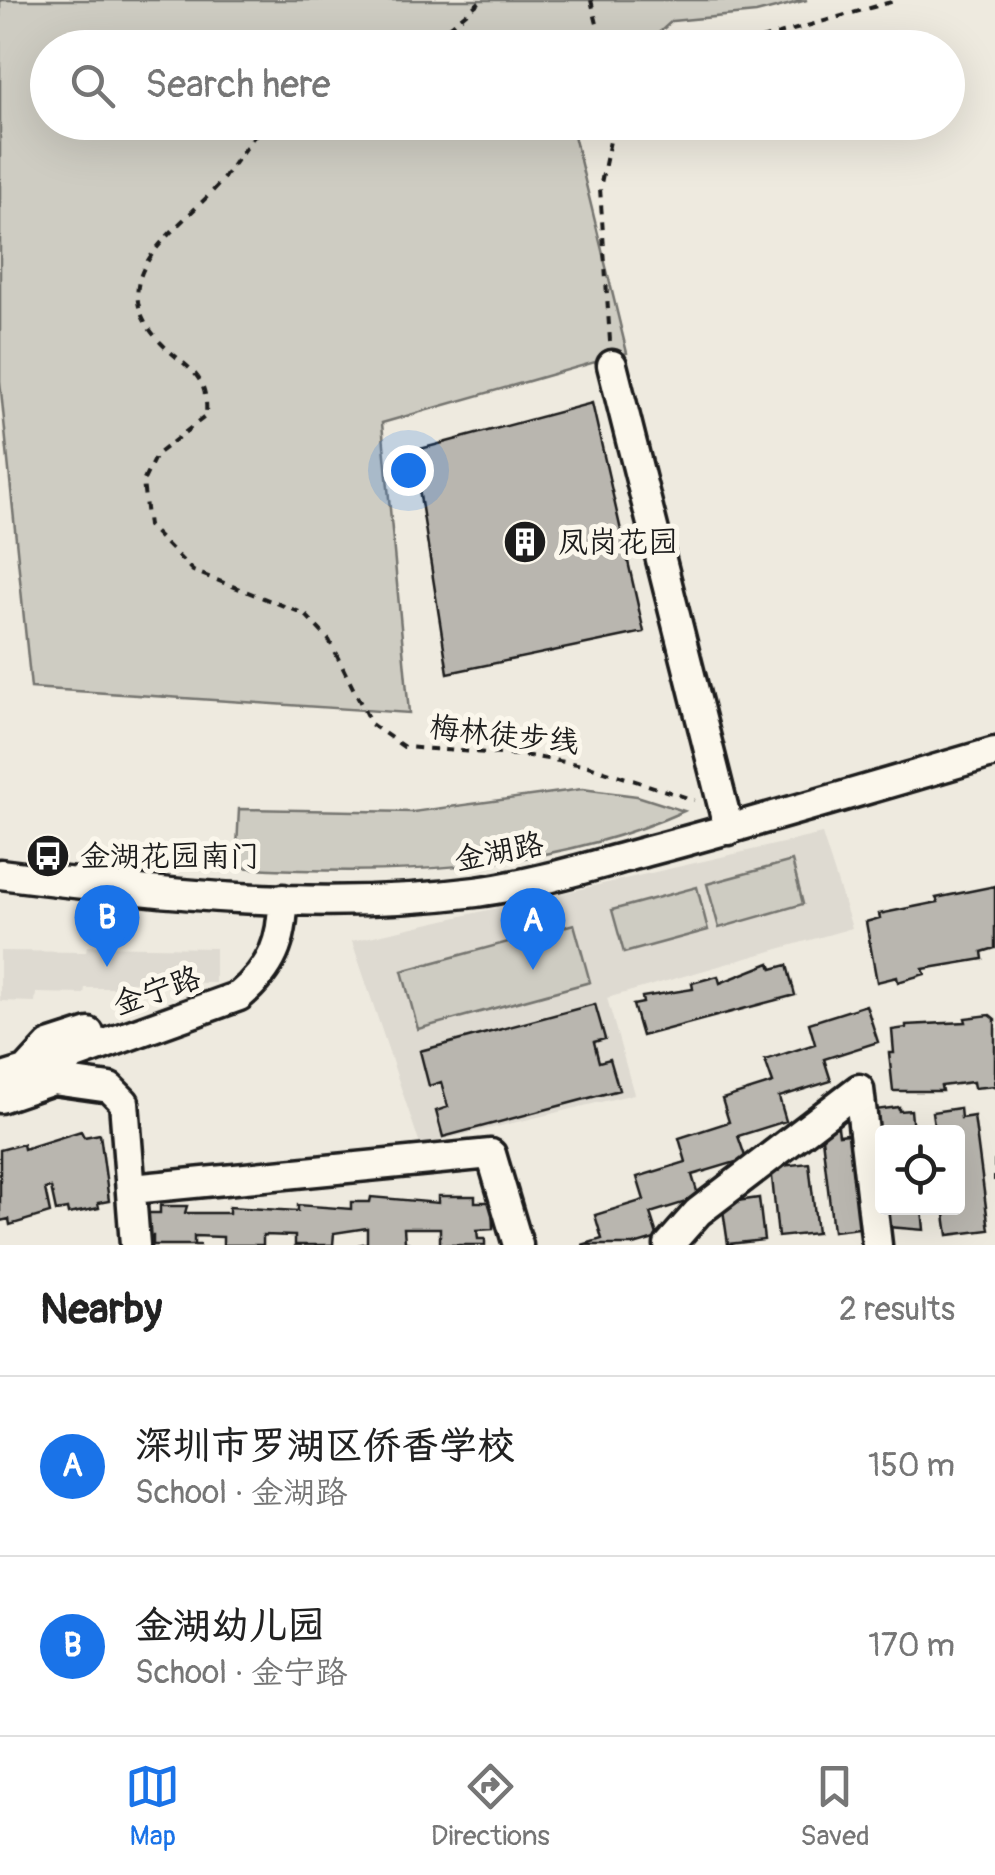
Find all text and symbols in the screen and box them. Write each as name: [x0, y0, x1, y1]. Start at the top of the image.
search box: [30, 30, 965, 140]
icon: search: [65, 58, 120, 113]
text: Search here: [145, 61, 331, 109]
your location: [383, 445, 434, 496]
building icon: 凤岗花园: [502, 519, 548, 565]
place label: 凤岗花园: [558, 524, 678, 561]
street label: 梅林徒步线: [427, 709, 581, 761]
street label: 金湖路: [451, 825, 547, 879]
bus stop icon: 金湖花园南门: [25, 833, 71, 879]
place label: 金湖花园南门: [80, 838, 260, 875]
pin: B: [74, 884, 140, 967]
pin: A: [500, 888, 566, 970]
street label: 金宁路: [108, 959, 206, 1023]
map controls: [875, 1125, 965, 1215]
button: locate: [875, 1125, 965, 1215]
text: Nearby: [40, 1284, 162, 1336]
text: 2 results: [839, 1290, 955, 1330]
text: 深圳市罗湖区侨香学校: [135, 1422, 515, 1470]
text: A: [62, 1446, 83, 1486]
text: 150 m: [868, 1446, 955, 1486]
text: School · 金湖路: [135, 1473, 347, 1513]
text: 金湖幼儿园: [135, 1602, 325, 1650]
text: B: [63, 1626, 82, 1666]
text: 170 m: [868, 1626, 955, 1666]
text: School · 金宁路: [135, 1653, 347, 1693]
tab: Map: [125, 1759, 180, 1854]
tab: Directions: [431, 1759, 550, 1854]
tab: Saved: [800, 1759, 870, 1854]

